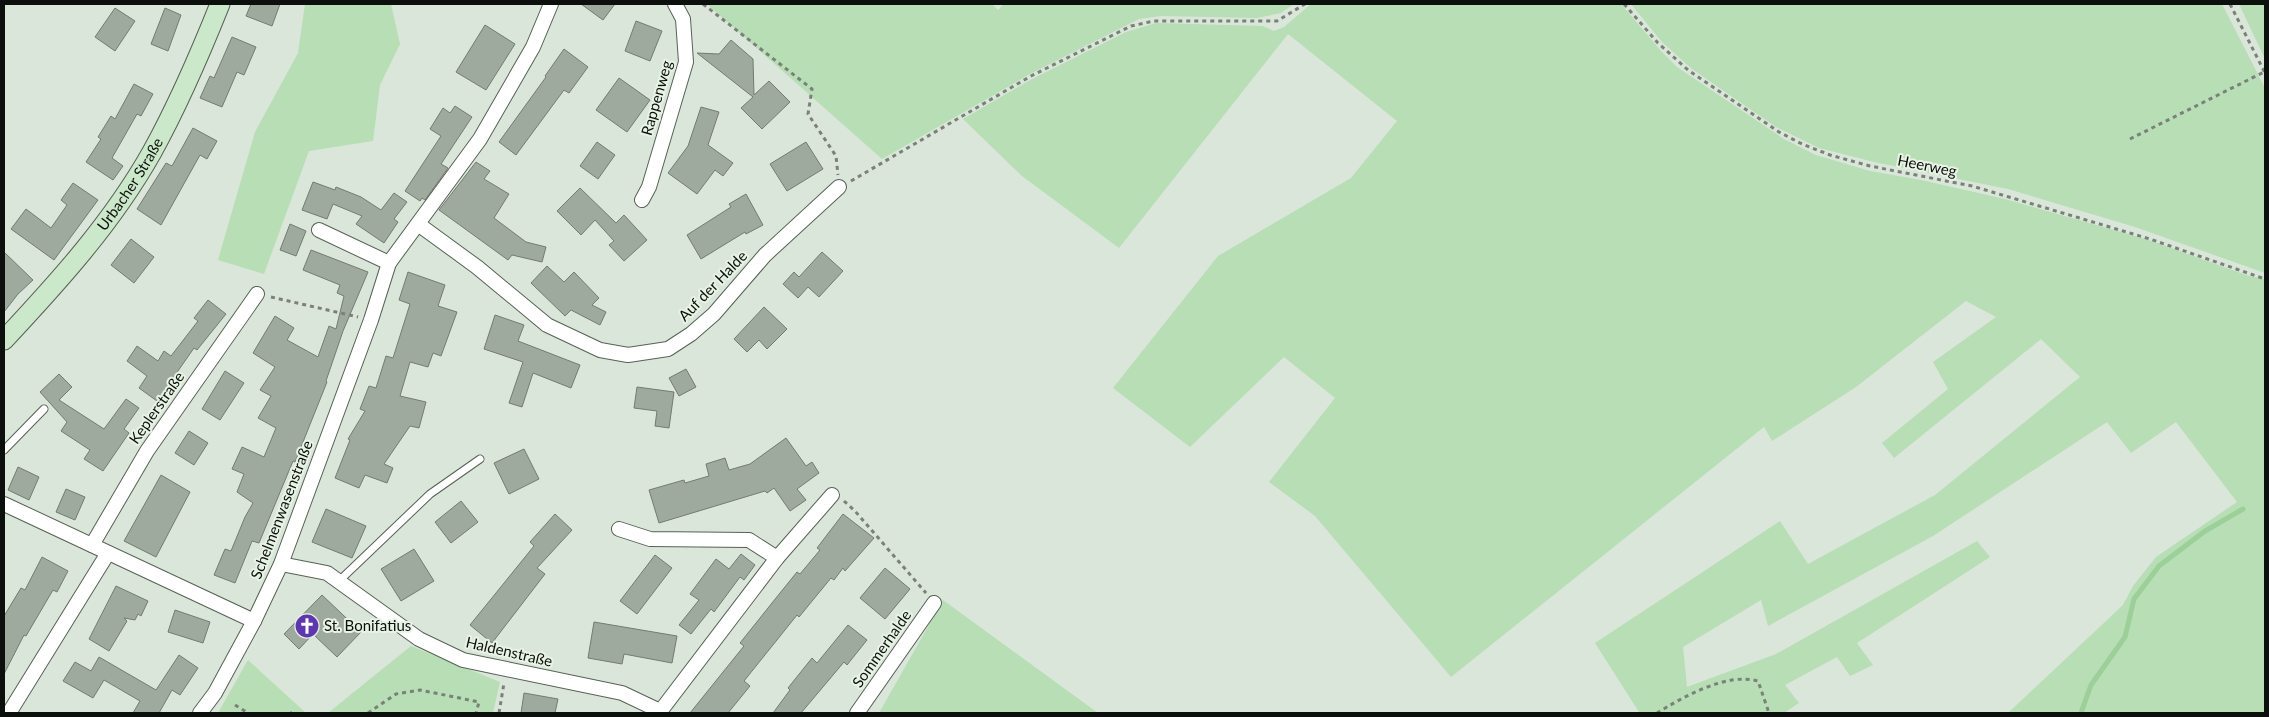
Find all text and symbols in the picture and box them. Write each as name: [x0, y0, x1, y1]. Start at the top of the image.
street label: Rappenweg: [637, 58, 675, 137]
street label: Urbacher Straße: [93, 134, 166, 234]
street label: Heerweg: [1896, 150, 1959, 180]
street label: Auf der Halde: [674, 246, 750, 324]
street label: Keplerstraße: [125, 368, 188, 447]
street label: Schelmenwasenstraße: [246, 438, 316, 581]
street label: Sommerhalde: [848, 606, 915, 691]
church icon: St. Bonifatius: [294, 613, 320, 639]
place label: St. Bonifatius: [324, 616, 411, 634]
street label: Haldenstraße: [464, 632, 554, 670]

